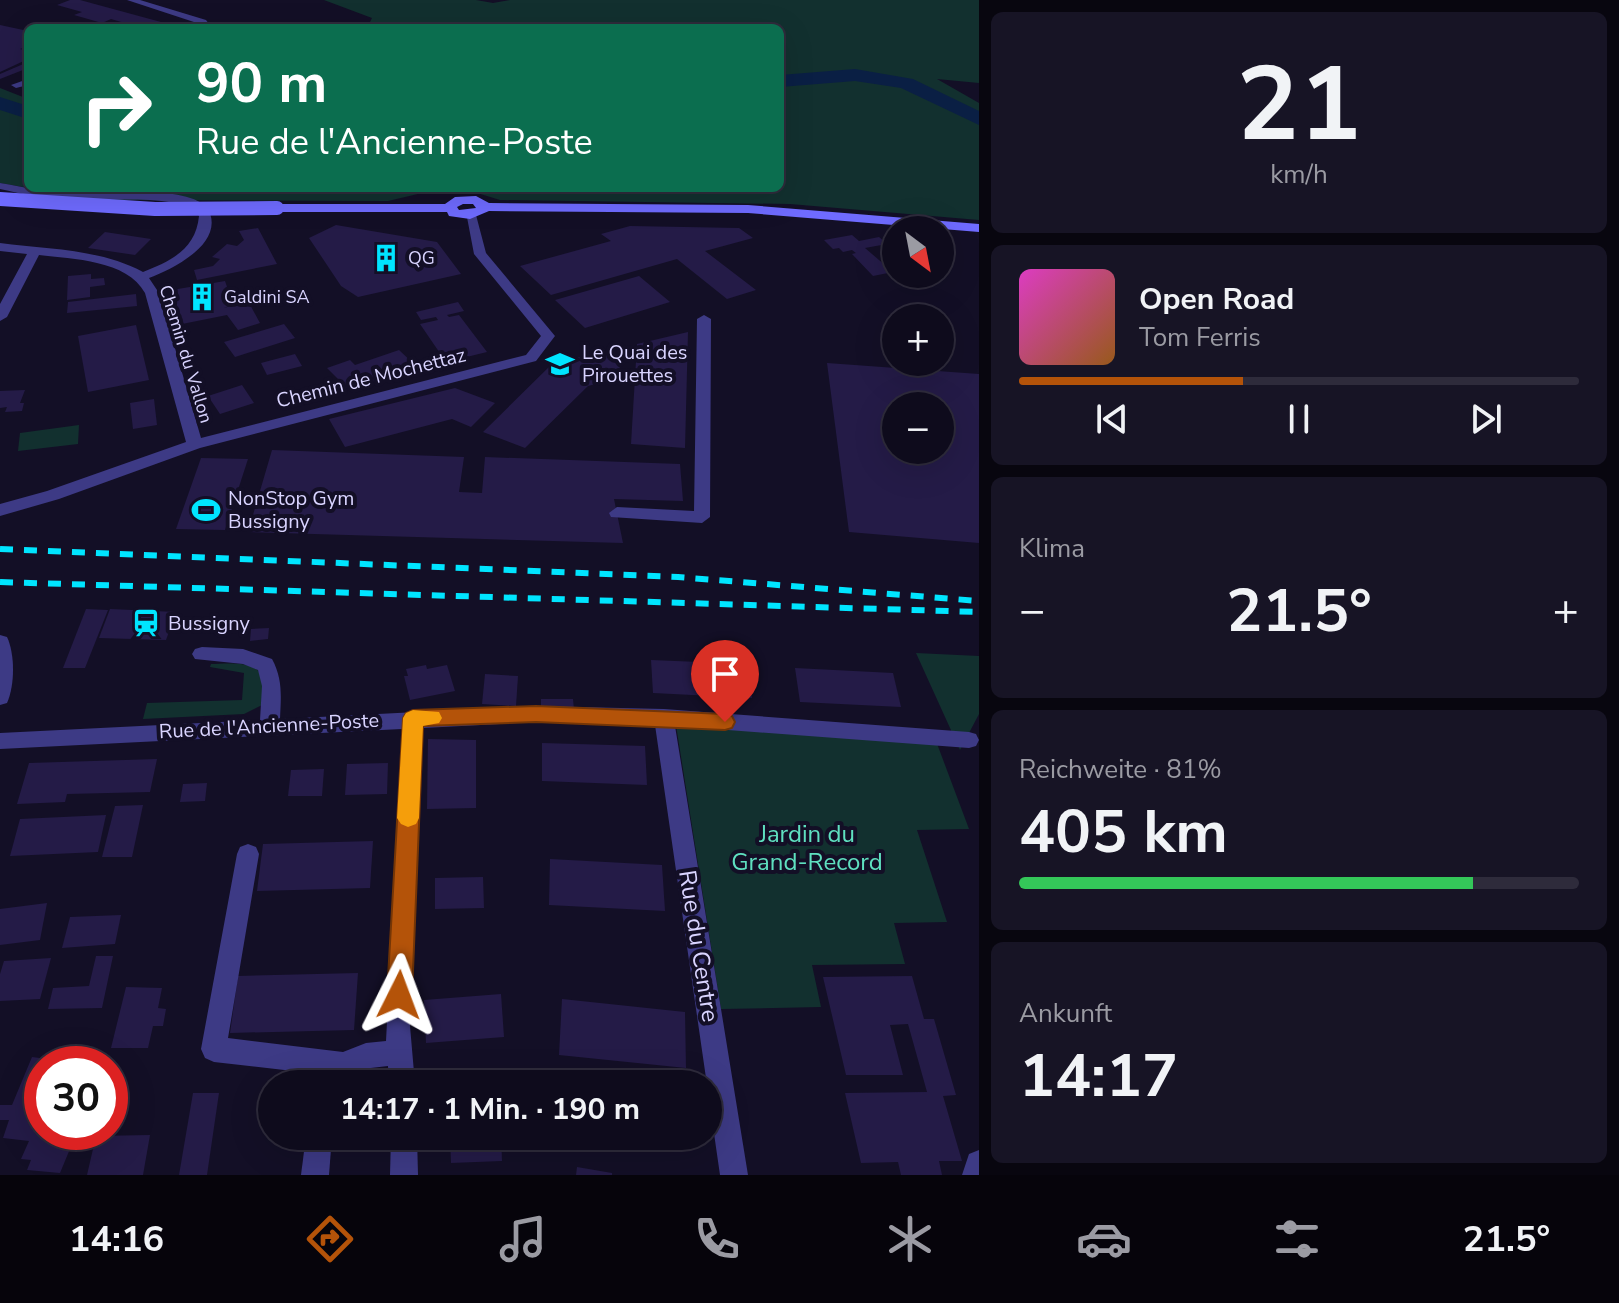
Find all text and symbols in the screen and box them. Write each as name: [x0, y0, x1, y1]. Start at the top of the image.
text: 21: [1237, 34, 1361, 176]
text: 90 m: [196, 45, 327, 122]
icon: right: [64, 56, 168, 160]
text: Rue de l'Ancienne-Poste: [196, 118, 593, 167]
text: km/h: [1270, 157, 1328, 192]
north arrow: [882, 216, 954, 288]
map controls: [882, 216, 954, 464]
building icon: QG: [371, 243, 401, 273]
place label: QG: [408, 246, 435, 270]
text: Open Road: [1139, 279, 1294, 320]
street label: Chemin du Vallon: [154, 282, 218, 426]
building icon: Galdini SA: [187, 282, 217, 312]
place label: Galdini SA: [224, 285, 310, 309]
button: +: [882, 304, 954, 376]
text: Tom Ferris: [1139, 320, 1261, 355]
place label: Le Quai des Pirouettes: [582, 339, 687, 389]
street label: Chemin de Mochettaz: [274, 341, 468, 415]
school or university icon: Le Quai des Pirouettes: [545, 349, 575, 379]
button: −: [882, 392, 954, 464]
icon: previous: [1090, 397, 1134, 441]
icon: pause: [1277, 397, 1321, 441]
icon: next: [1464, 397, 1508, 441]
place label: NonStop Gym Bussigny: [228, 485, 354, 535]
sports icon: NonStop Gym Bussigny: [191, 495, 221, 525]
text: Klima: [1019, 531, 1085, 566]
text: 21.5°: [1226, 570, 1372, 652]
text: −: [1019, 581, 1045, 641]
text: +: [1553, 581, 1579, 641]
station icon: Bussigny: [131, 608, 161, 638]
place label: Bussigny: [168, 610, 251, 637]
pin: [691, 640, 759, 722]
icon: arrive: [703, 652, 747, 696]
street label: Rue de l'Ancienne-Poste: [158, 707, 380, 745]
text: Reichweite · 81%: [1019, 752, 1222, 787]
text: 405 km: [1019, 791, 1228, 873]
park label: Jardin du Grand-Record: [731, 818, 883, 878]
street label: Rue du Centre: [671, 868, 727, 1024]
position arrow: [357, 953, 441, 1037]
text: Ankunft: [1019, 996, 1112, 1031]
text: 14:17: [1019, 1035, 1178, 1117]
speed limit sign: 30: [24, 1046, 128, 1150]
text: 14:17 · 1 Min. · 190 m: [340, 1089, 640, 1130]
icon: directions: [302, 1211, 358, 1267]
icon: music: [495, 1211, 551, 1267]
icon: phone: [689, 1211, 745, 1267]
icon: climate: [882, 1211, 938, 1267]
icon: car: [1076, 1211, 1132, 1267]
icon: filters: [1269, 1211, 1325, 1267]
text: 14:16: [69, 1215, 164, 1264]
text: 21.5°: [1463, 1215, 1550, 1264]

